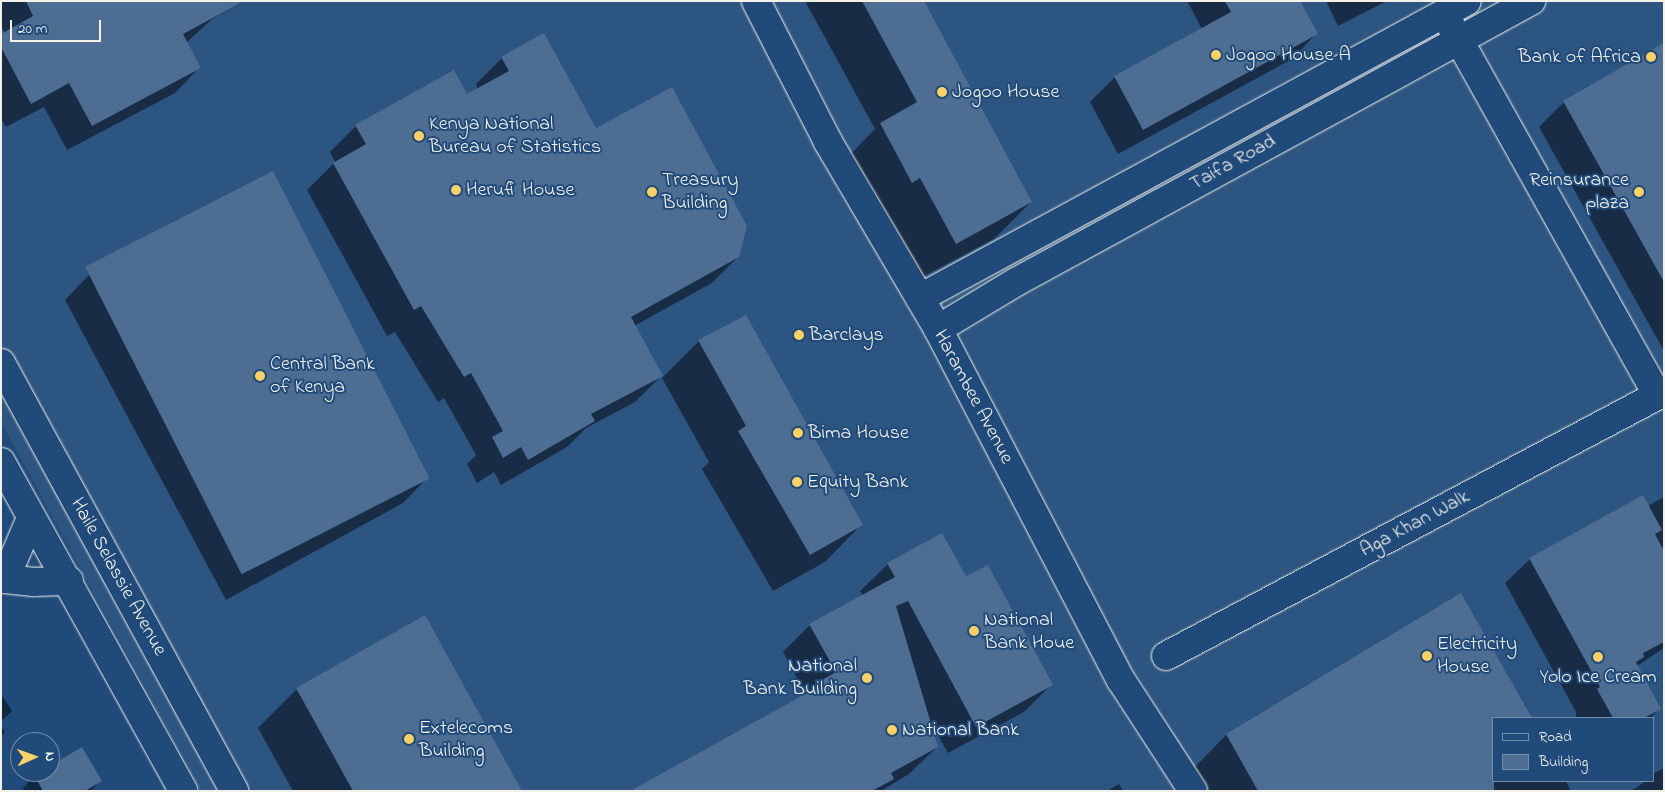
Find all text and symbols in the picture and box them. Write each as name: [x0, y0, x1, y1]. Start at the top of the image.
scale bar: [12, 10, 104, 42]
text: 20 m: [18, 18, 47, 40]
place label: Jogoo House A: [1226, 43, 1351, 67]
place label: Bank of Africa: [1518, 45, 1641, 69]
marker: Jogoo House A: [1210, 49, 1222, 61]
marker: Bank of Africa: [1645, 51, 1657, 63]
place label: Jogoo House: [952, 80, 1059, 104]
marker: Jogoo House: [936, 86, 948, 98]
place label: Kenya National Bureau of Statistics: [429, 112, 601, 159]
marker: Kenya National Bureau of Statistics: [413, 130, 425, 142]
street label: Taifa Road: [1186, 130, 1280, 196]
place label: Treasury Building: [662, 168, 738, 215]
place label: Reinsurance plaza: [1529, 168, 1629, 215]
place label: Herufi House: [466, 178, 575, 202]
marker: Herufi House: [450, 184, 462, 196]
marker: Treasury Building: [646, 186, 658, 198]
marker: Reinsurance plaza: [1633, 186, 1645, 198]
place label: Barclays: [809, 323, 884, 347]
street label: Harambee Avenue: [928, 326, 1018, 468]
marker: Barclays: [793, 329, 805, 341]
place label: Central Bank of Kenya: [270, 352, 375, 399]
marker: Central Bank of Kenya: [254, 370, 266, 382]
place label: Bima House: [808, 421, 909, 445]
marker: Bima House: [792, 427, 804, 439]
place label: Equity Bank: [807, 470, 908, 494]
marker: Equity Bank: [791, 476, 803, 488]
street label: Aga Khan Walk: [1356, 485, 1474, 563]
street label: Haile Selassie Avenue: [65, 494, 171, 660]
place label: National Bank Houe: [984, 608, 1074, 655]
marker: National Bank Houe: [968, 625, 980, 637]
place label: Electricity House: [1437, 632, 1517, 679]
marker: Electricity House: [1421, 650, 1433, 662]
marker: Yolo Ice Cream: [1592, 651, 1604, 663]
place label: National Bank Building: [744, 654, 857, 701]
place label: Yolo Ice Cream: [1539, 665, 1657, 689]
marker: National Bank Building: [861, 672, 873, 684]
place label: Extelecoms Building: [419, 716, 513, 763]
legend: [1492, 717, 1655, 782]
place label: National Bank: [902, 718, 1019, 742]
marker: National Bank: [886, 724, 898, 736]
text: Road: [1539, 726, 1572, 748]
north arrow: [10, 732, 60, 782]
marker: Extelecoms Building: [403, 733, 415, 745]
text: N: [39, 751, 60, 762]
text: Building: [1539, 751, 1588, 773]

